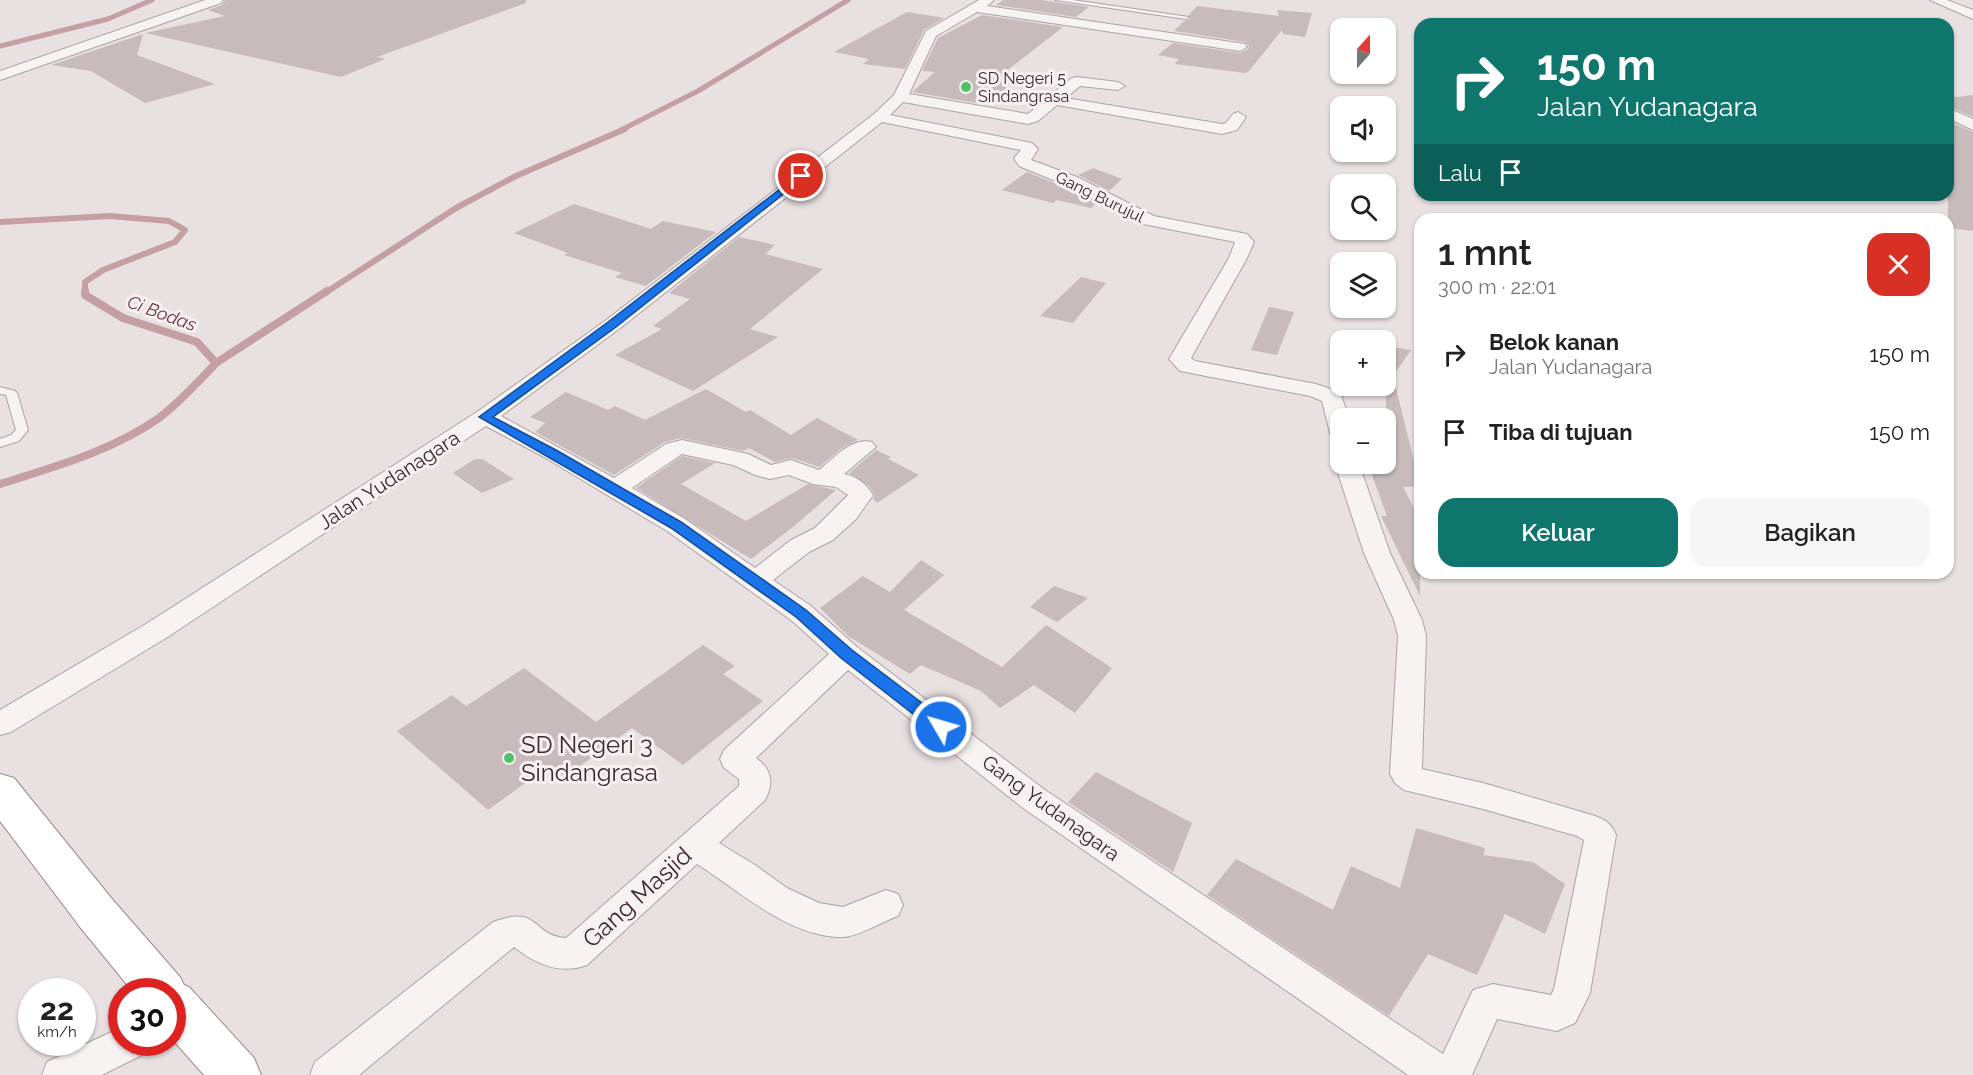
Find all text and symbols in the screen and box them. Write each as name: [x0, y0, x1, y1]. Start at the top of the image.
north arrow: [1330, 18, 1396, 84]
map controls: [1330, 18, 1396, 474]
text: 150 m: [1537, 41, 1656, 90]
icon: right: [1438, 42, 1516, 120]
place label: SD Negeri 5 Sindangrasa: [978, 69, 1069, 106]
marker: SD Negeri 5 Sindangrasa: [959, 80, 973, 94]
text: Jalan Yudanagara: [1537, 91, 1758, 122]
button: sound: [1330, 96, 1396, 162]
pin: [775, 150, 826, 201]
icon: arrive: [1494, 156, 1527, 189]
icon: arrive: [784, 159, 817, 192]
text: Lalu: [1438, 160, 1482, 186]
street label: Gang Burujul: [1053, 167, 1148, 227]
button: search: [1330, 174, 1396, 240]
text: 1 mnt: [1438, 231, 1532, 273]
button: close: [1867, 233, 1930, 296]
button: layers: [1330, 252, 1396, 318]
text: 300 m · 22:01: [1438, 275, 1556, 299]
water label: Ci Bodas: [125, 291, 200, 335]
text: Belok kanan: [1489, 329, 1619, 355]
button: +: [1330, 330, 1396, 396]
icon: right: [1438, 338, 1471, 371]
text: 150 m: [1869, 341, 1930, 367]
text: Jalan Yudanagara: [1489, 355, 1652, 379]
button: −: [1330, 408, 1396, 474]
icon: arrive: [1438, 416, 1471, 449]
text: Tiba di tujuan: [1489, 419, 1632, 445]
text: 150 m: [1869, 419, 1930, 445]
street label: Jalan Yudanagara: [314, 425, 464, 535]
button: Keluar: [1438, 498, 1678, 567]
button: Bagikan: [1690, 498, 1930, 567]
position arrow: [909, 695, 973, 759]
place label: SD Negeri 3 Sindangrasa: [521, 730, 658, 787]
street label: Gang Yudanagara: [977, 750, 1125, 866]
marker: SD Negeri 3 Sindangrasa: [502, 751, 516, 765]
street label: Gang Masjid: [577, 841, 697, 953]
speed limit sign: 30: [108, 978, 186, 1056]
text: 22: [40, 992, 74, 1027]
text: km/h: [37, 1023, 77, 1041]

